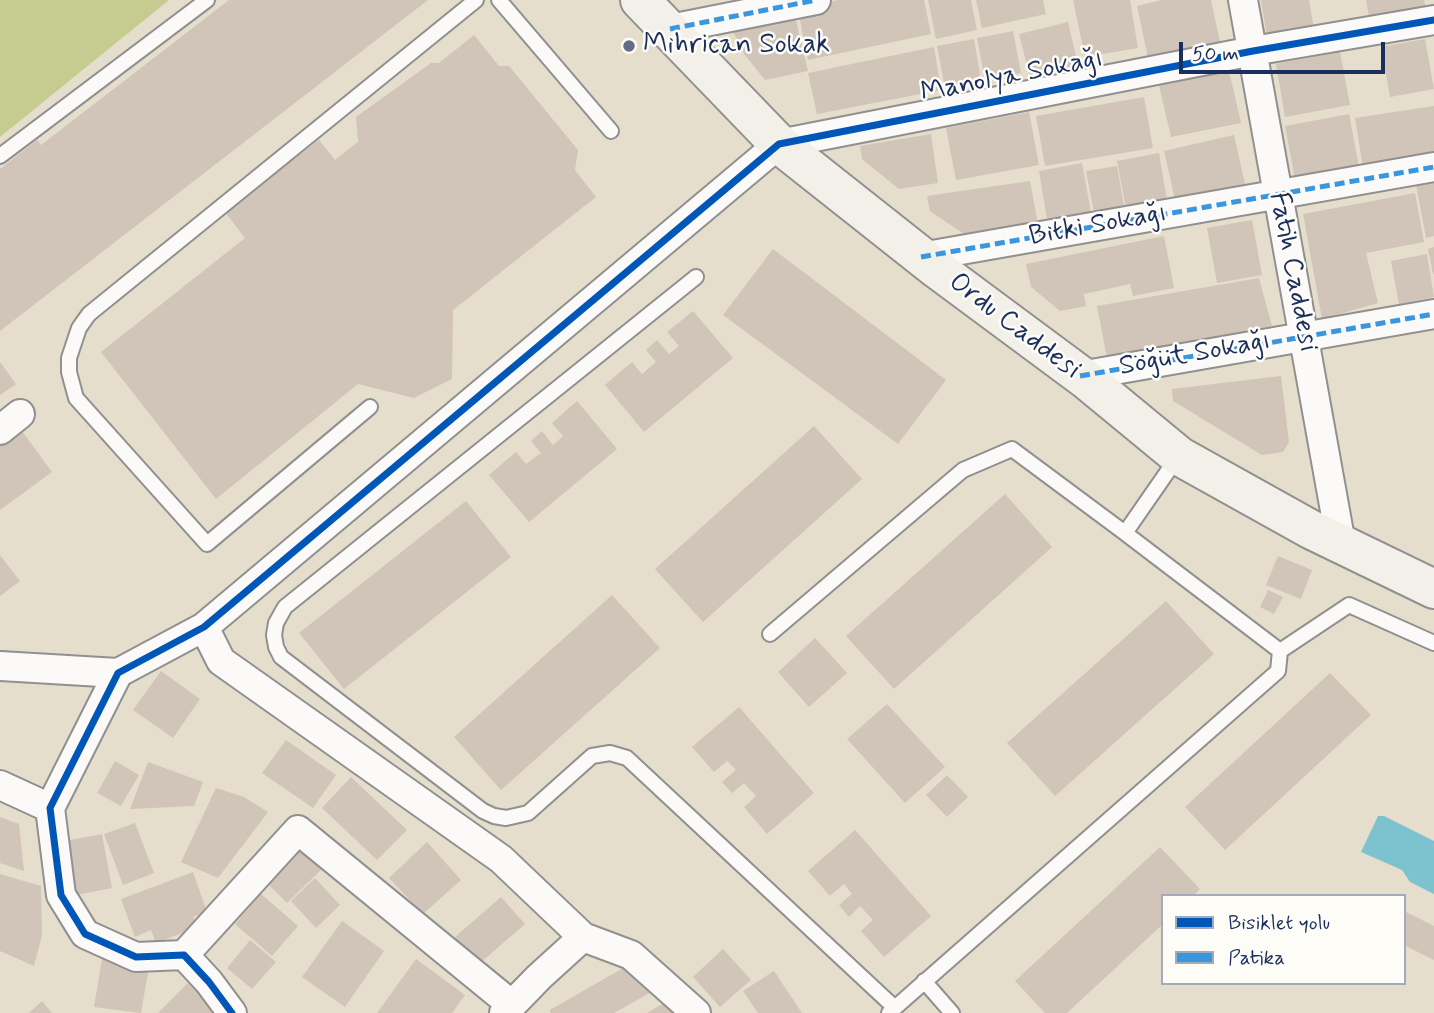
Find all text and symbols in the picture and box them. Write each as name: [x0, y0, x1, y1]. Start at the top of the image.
scale bar: [1182, 28, 1388, 72]
place label: Mihrican Sokak: [643, 29, 830, 63]
marker: Mihrican Sokak: [621, 38, 637, 54]
text: 50 m: [1192, 40, 1239, 68]
street label: Manolya Sokağı: [918, 43, 1106, 111]
street label: Fatih Caddesi: [1260, 189, 1324, 355]
street label: Bitki Sokağı: [1026, 197, 1170, 255]
street label: Ordu Caddesi: [941, 266, 1087, 388]
street label: Söğüt Sokağı: [1117, 325, 1273, 385]
legend: [1161, 894, 1406, 985]
text: Bisiklet yolu: [1228, 909, 1330, 937]
text: Patika: [1228, 944, 1285, 972]

